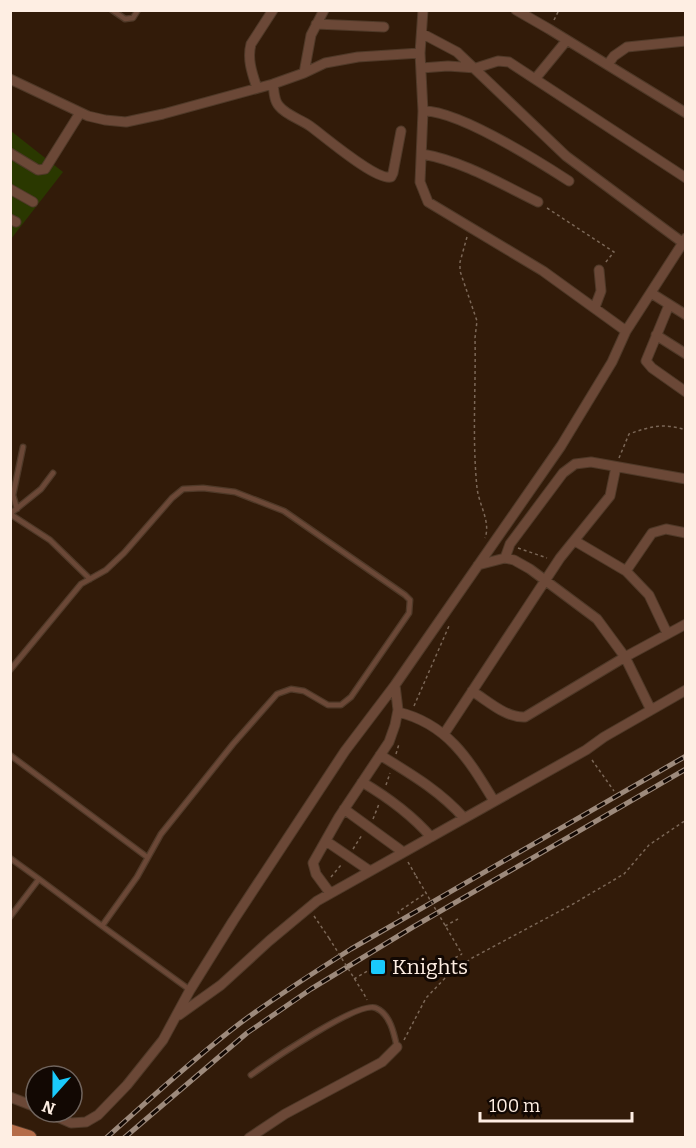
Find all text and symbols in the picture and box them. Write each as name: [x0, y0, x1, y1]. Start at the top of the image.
place label: Knights: [392, 954, 468, 980]
marker: Knights: [369, 958, 387, 976]
north arrow: [24, 1064, 84, 1124]
scale bar: [480, 1085, 632, 1123]
text: 100 m: [489, 1095, 540, 1117]
text: N: [40, 1096, 58, 1119]

